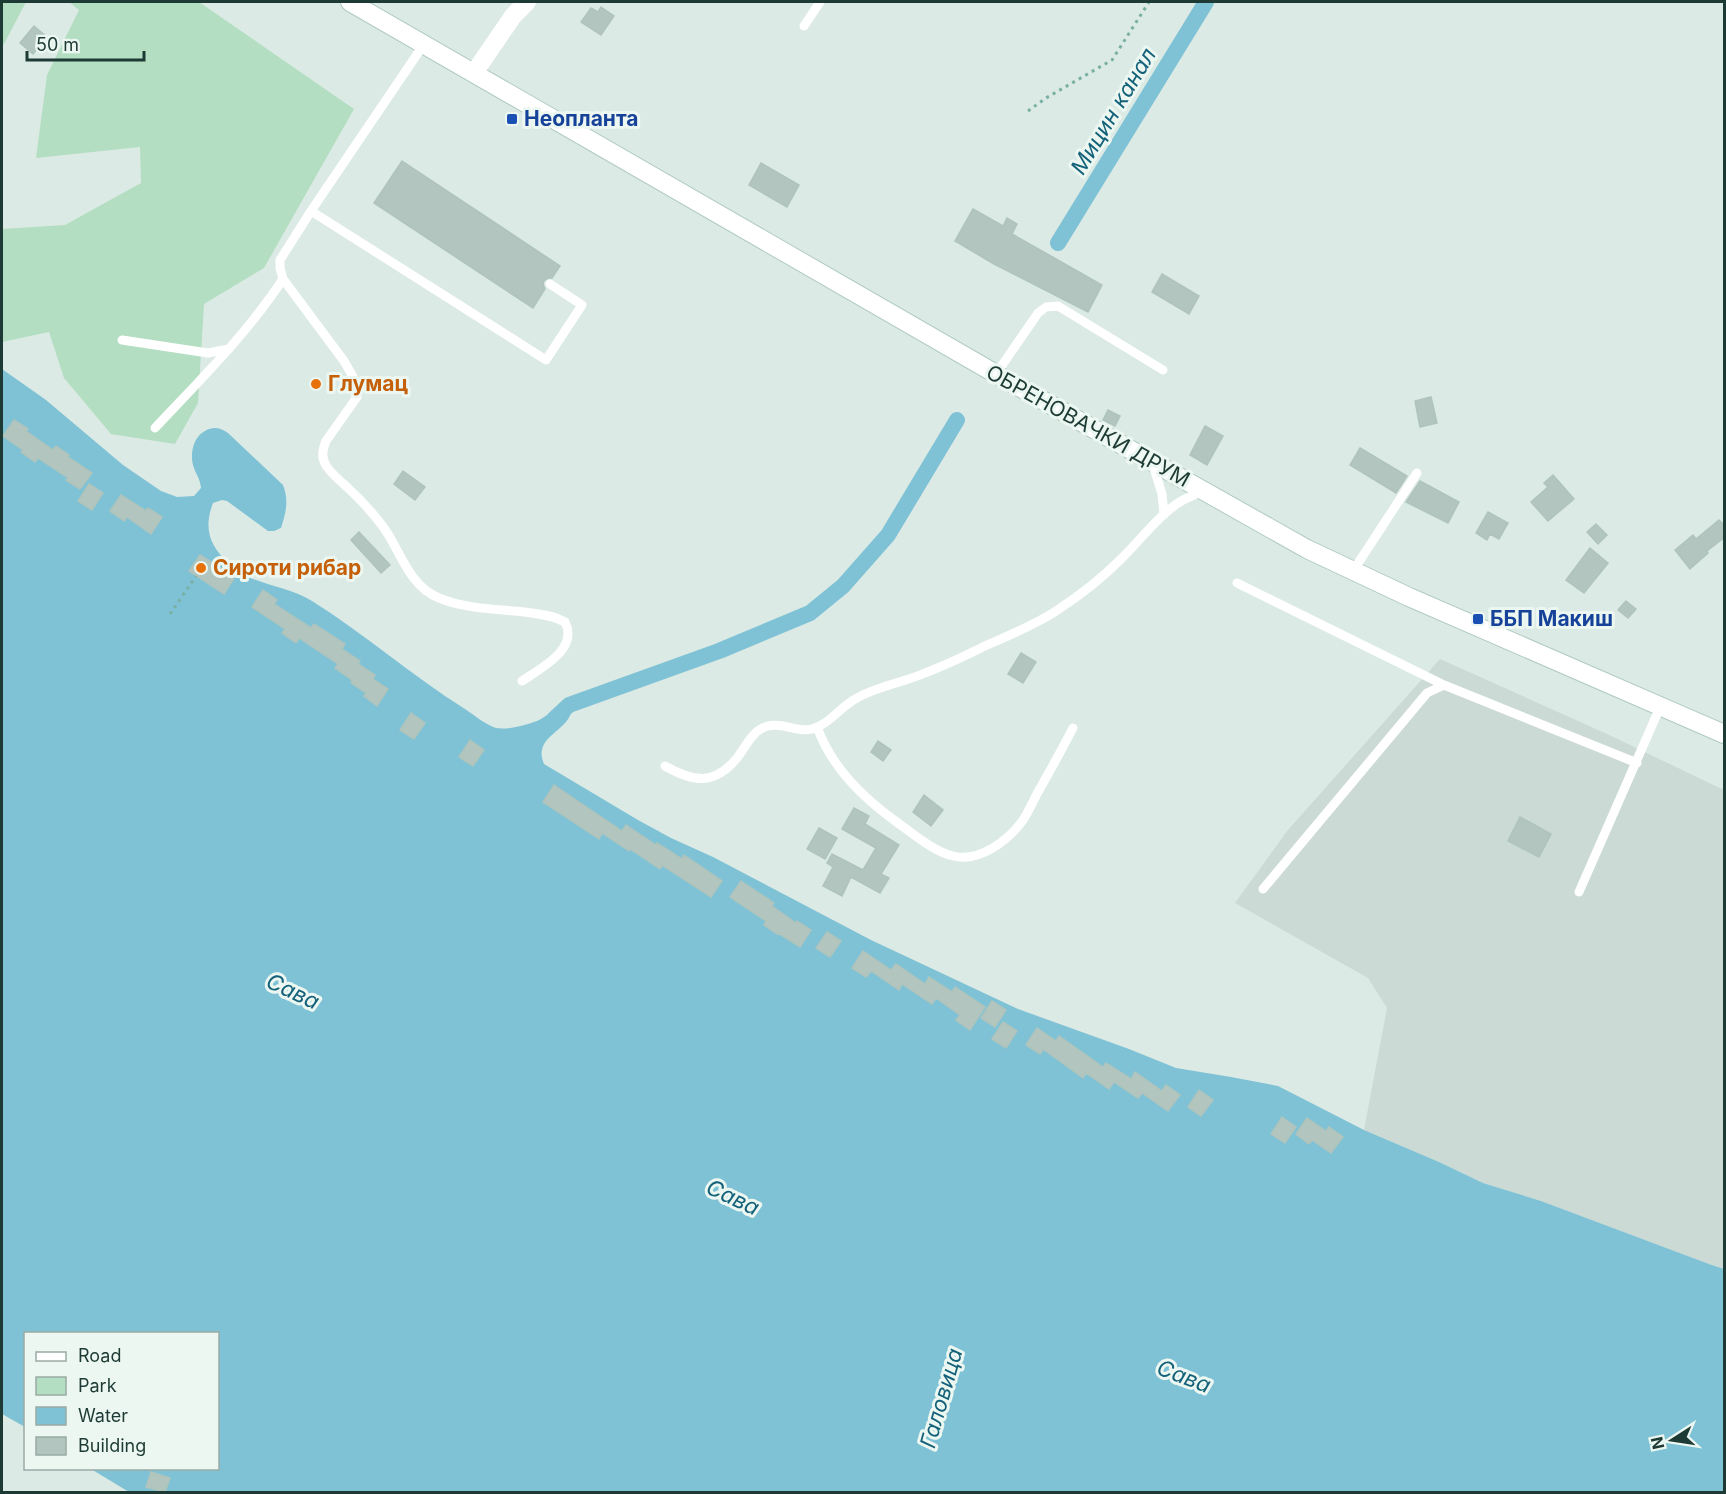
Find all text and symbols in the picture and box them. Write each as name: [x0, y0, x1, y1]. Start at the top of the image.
scale bar: [27, 24, 144, 62]
text: 50 m: [36, 34, 79, 55]
water label: Мицин канал: [1065, 43, 1161, 179]
place label: Неопланта: [524, 106, 639, 131]
marker: Неопланта: [505, 112, 519, 126]
street label: ОБРЕНОВАЧКИ ДРУМ: [982, 359, 1194, 492]
place label: Глумац: [328, 371, 408, 396]
marker: Глумац: [309, 377, 323, 391]
place label: Сироти рибар: [213, 555, 361, 580]
marker: Сироти рибар: [194, 561, 208, 575]
place label: ББП Макиш: [1490, 606, 1613, 631]
marker: ББП Макиш: [1471, 612, 1485, 626]
water label: Сава: [262, 967, 324, 1015]
water label: Сава: [702, 1173, 764, 1221]
legend: [24, 1332, 219, 1470]
text: Road: [78, 1345, 121, 1366]
water label: Галовица: [914, 1345, 968, 1451]
water label: Сава: [1153, 1354, 1215, 1398]
text: Park: [78, 1375, 117, 1396]
text: Water: [78, 1405, 128, 1426]
north arrow: [1642, 1410, 1702, 1470]
text: Building: [78, 1435, 146, 1456]
text: N: [1646, 1435, 1668, 1451]

